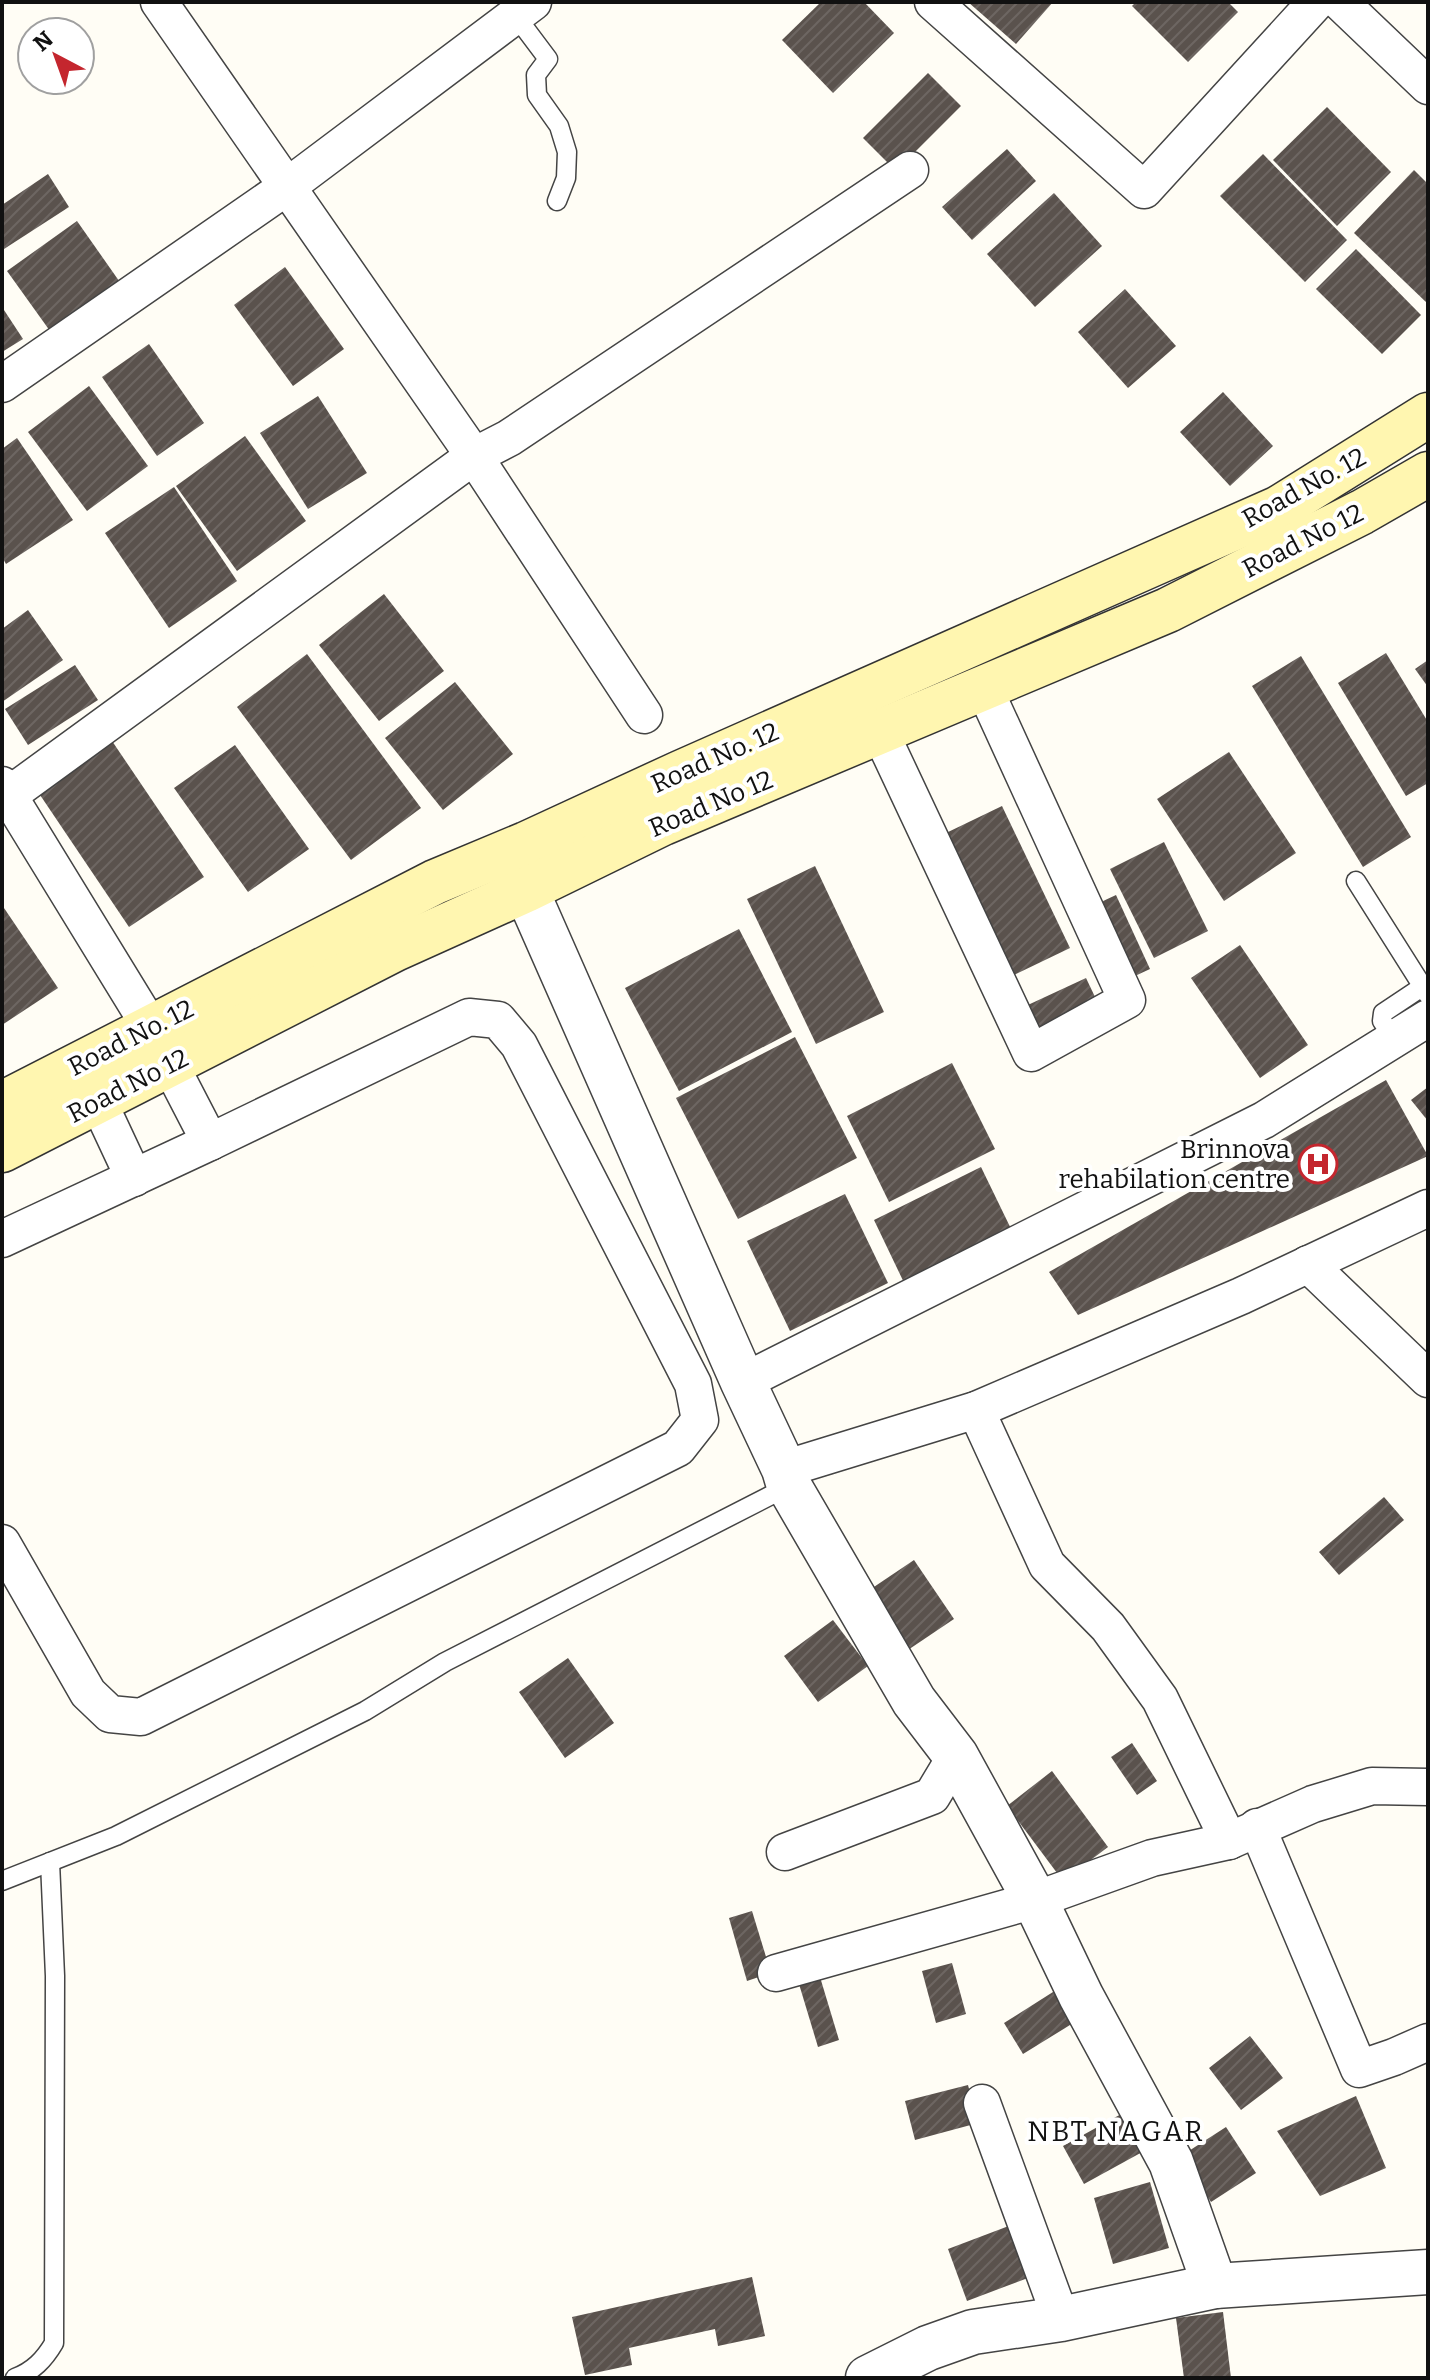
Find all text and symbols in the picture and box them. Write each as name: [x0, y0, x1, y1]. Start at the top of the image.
north arrow: [16, 16, 96, 96]
text: N: [28, 26, 58, 57]
street label: Road No. 12: [1237, 441, 1371, 535]
street label: Road No 12: [1237, 497, 1369, 585]
street label: Road No. 12: [646, 716, 784, 800]
street label: Road No 12: [644, 764, 778, 844]
street label: Road No. 12: [63, 993, 199, 1083]
street label: Road No 12: [62, 1042, 194, 1130]
place label: Brinnova rehabilation centre: [1059, 1134, 1290, 1195]
hospital icon: Brinnova rehabilation centre: [1297, 1143, 1339, 1185]
district label: NBT NAGAR: [1027, 2115, 1205, 2148]

